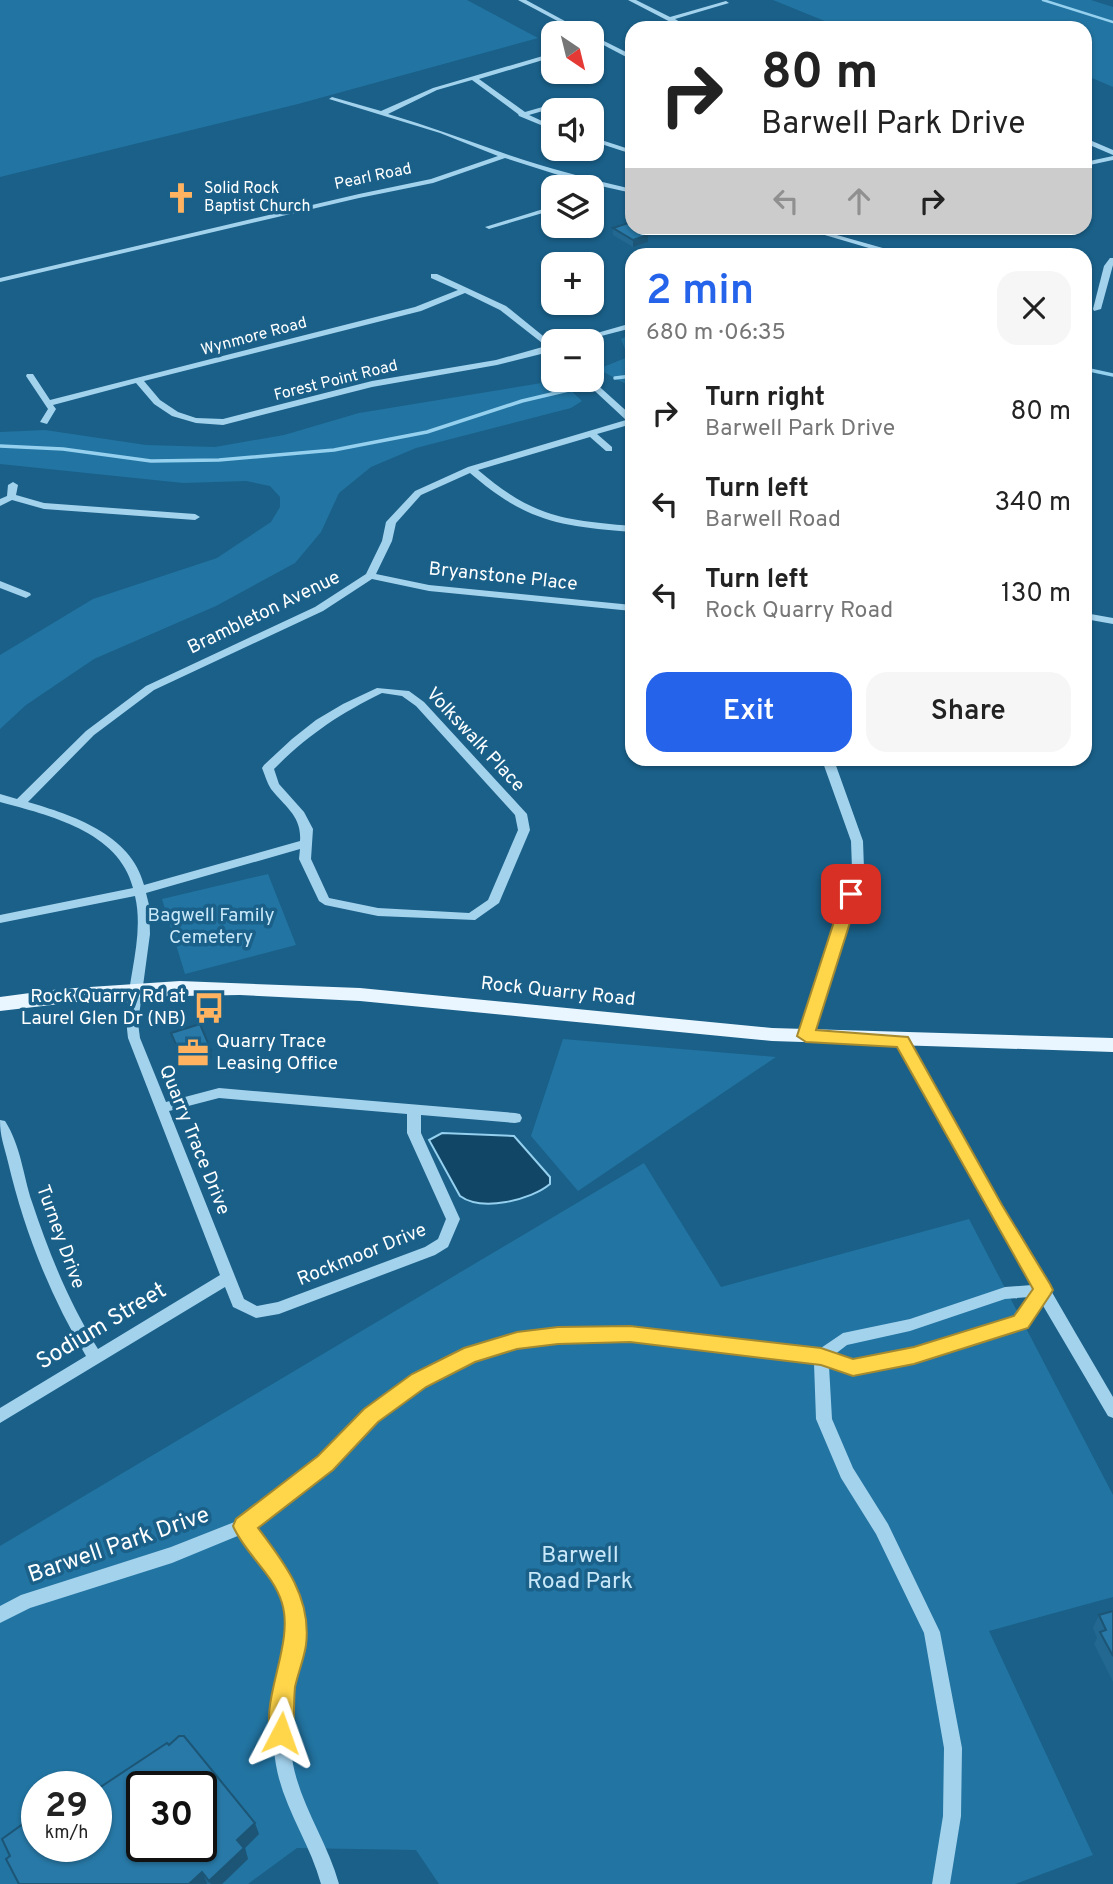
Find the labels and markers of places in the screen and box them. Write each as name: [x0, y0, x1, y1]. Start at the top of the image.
place label: Solid Rock Baptist Church: [204, 179, 310, 217]
church icon: Solid Rock Baptist Church: [164, 181, 198, 215]
pin: [821, 864, 881, 924]
place label: Rock Quarry Rd at Laurel Glen Dr (NB): [21, 985, 186, 1031]
bus stop icon: Rock Quarry Rd at Laurel Glen Dr (NB): [192, 991, 226, 1025]
place label: Quarry Trace Leasing Office: [216, 1030, 338, 1076]
office icon: Quarry Trace Leasing Office: [176, 1036, 210, 1070]

